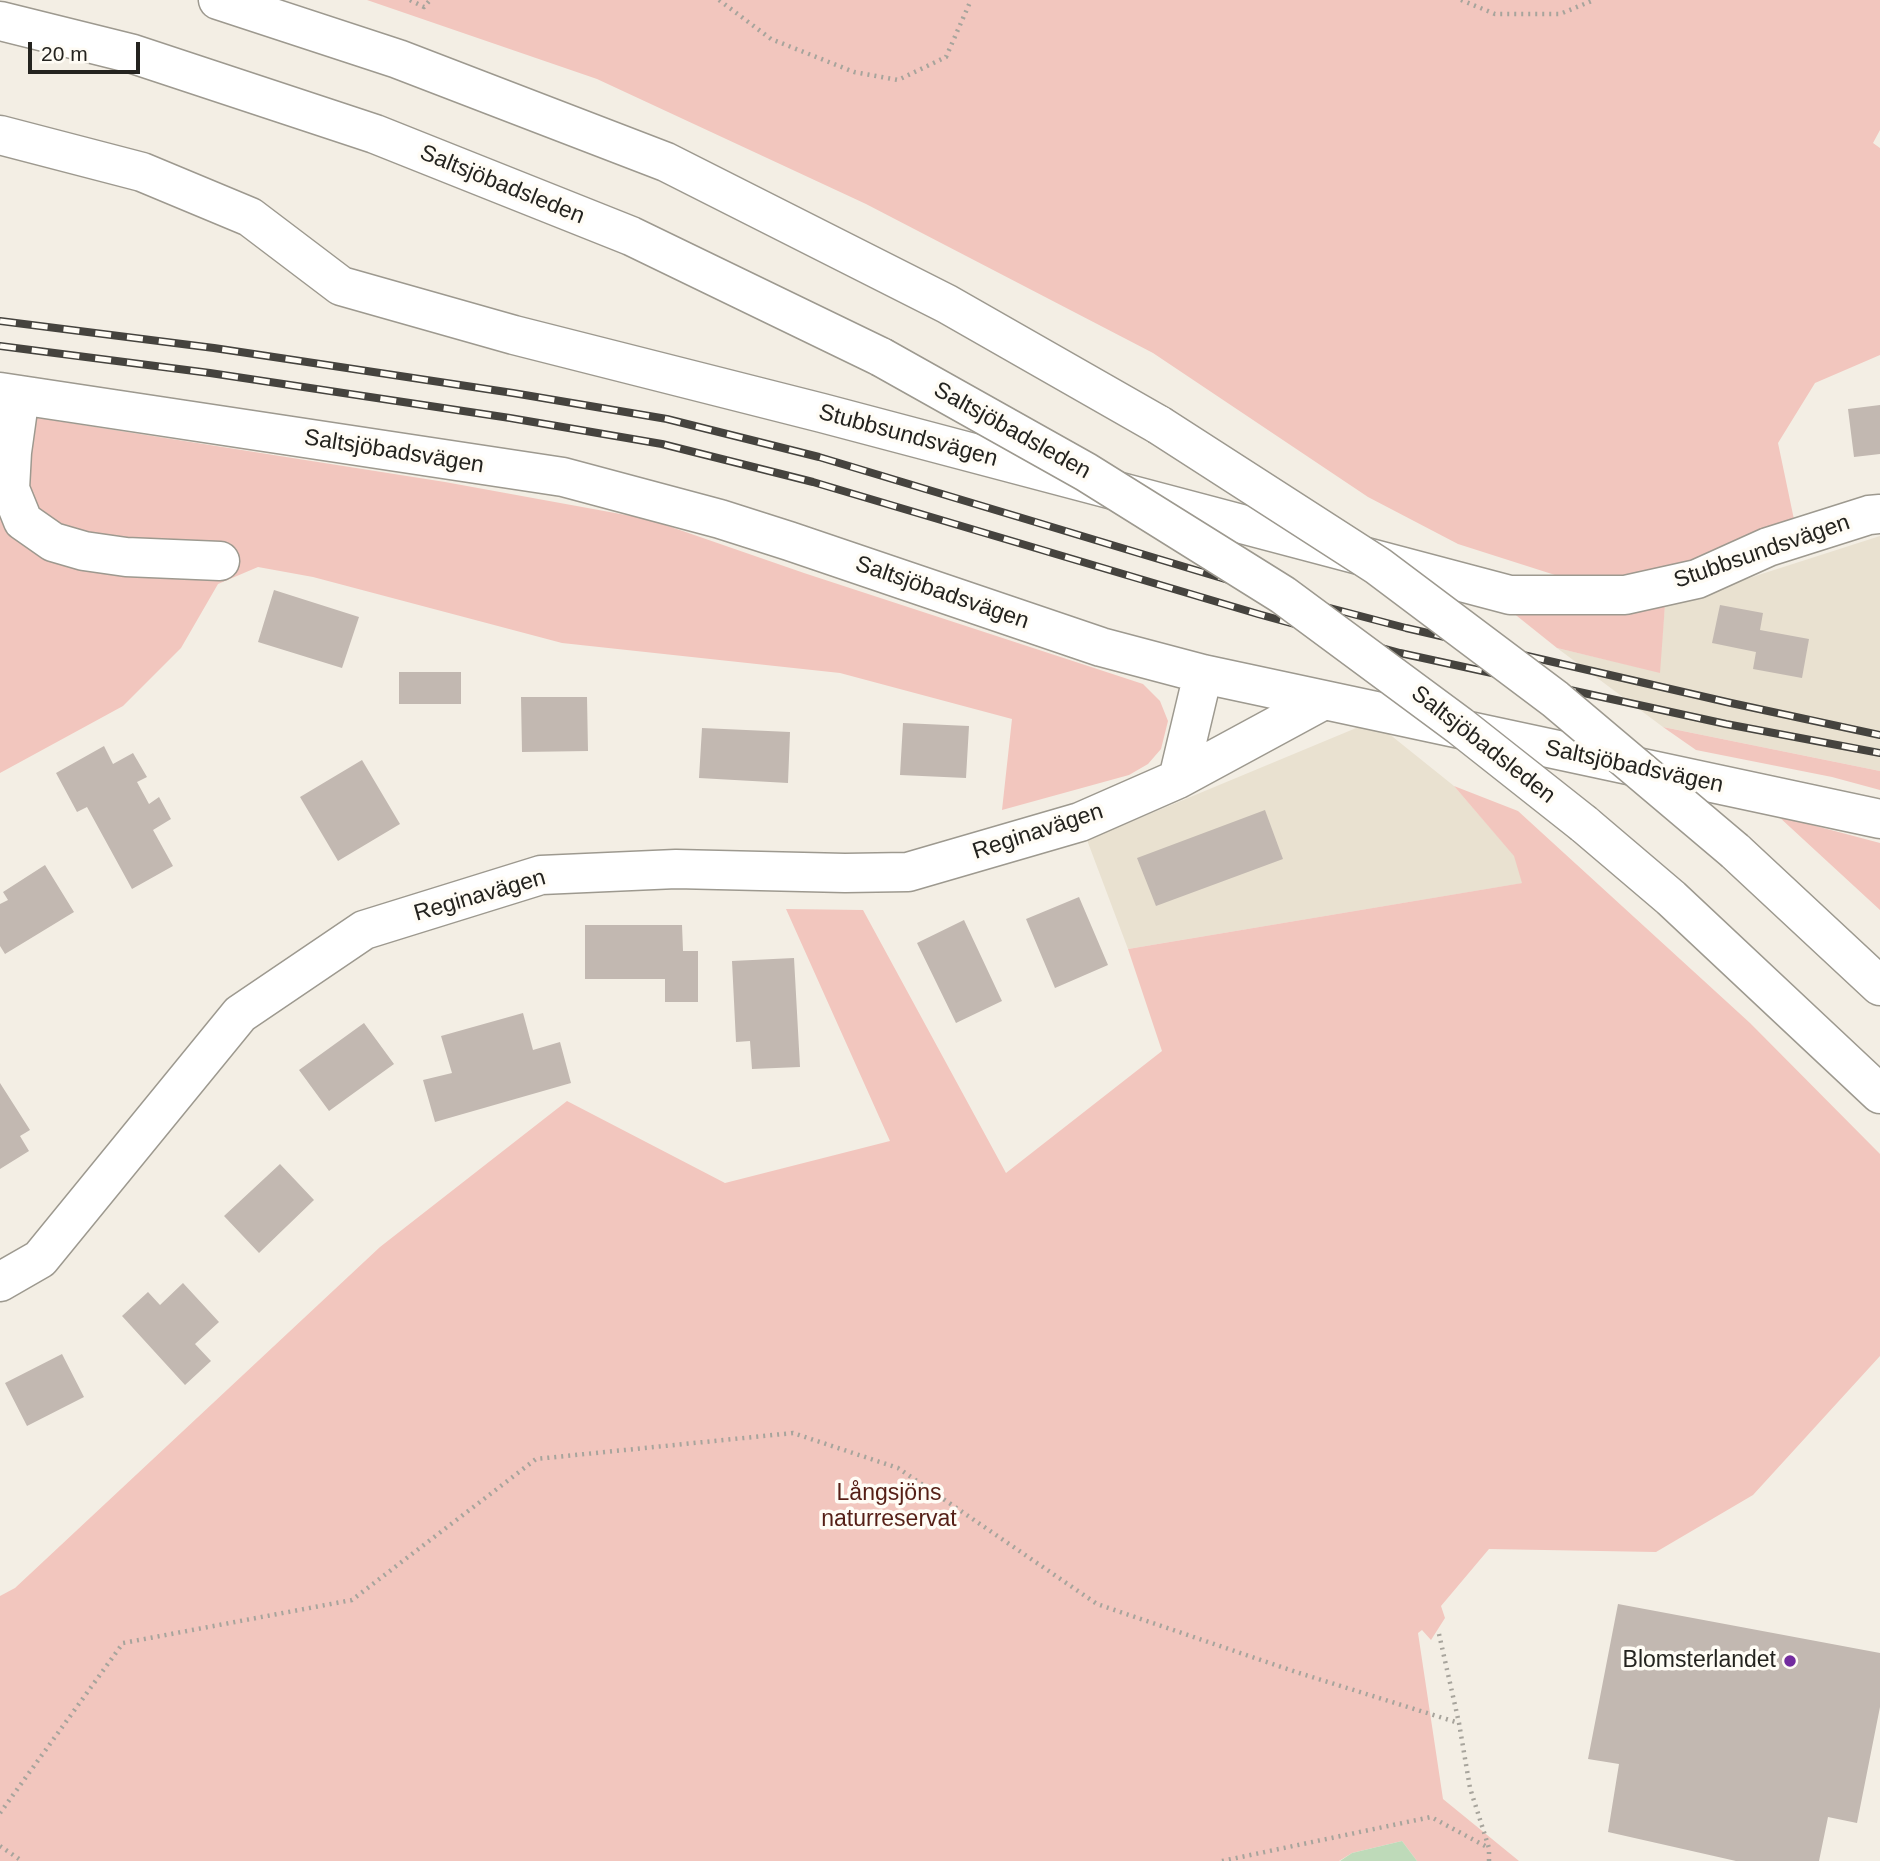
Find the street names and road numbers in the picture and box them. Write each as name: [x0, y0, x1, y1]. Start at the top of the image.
street label: Saltsjöbadsleden: [416, 139, 588, 231]
street label: Saltsjöbadsleden: [929, 376, 1095, 486]
street label: Stubbsundsvägen: [815, 399, 1001, 473]
street label: Saltsjöbadsvägen: [302, 424, 486, 480]
street label: Stubbsundsvägen: [1670, 509, 1854, 595]
street label: Saltsjöbadsvägen: [852, 550, 1032, 636]
street label: Saltsjöbadsleden: [1405, 680, 1561, 810]
street label: Saltsjöbadsvägen: [1542, 735, 1726, 799]
street label: Reginavägen: [969, 798, 1107, 866]
street label: Reginavägen: [411, 864, 549, 928]

